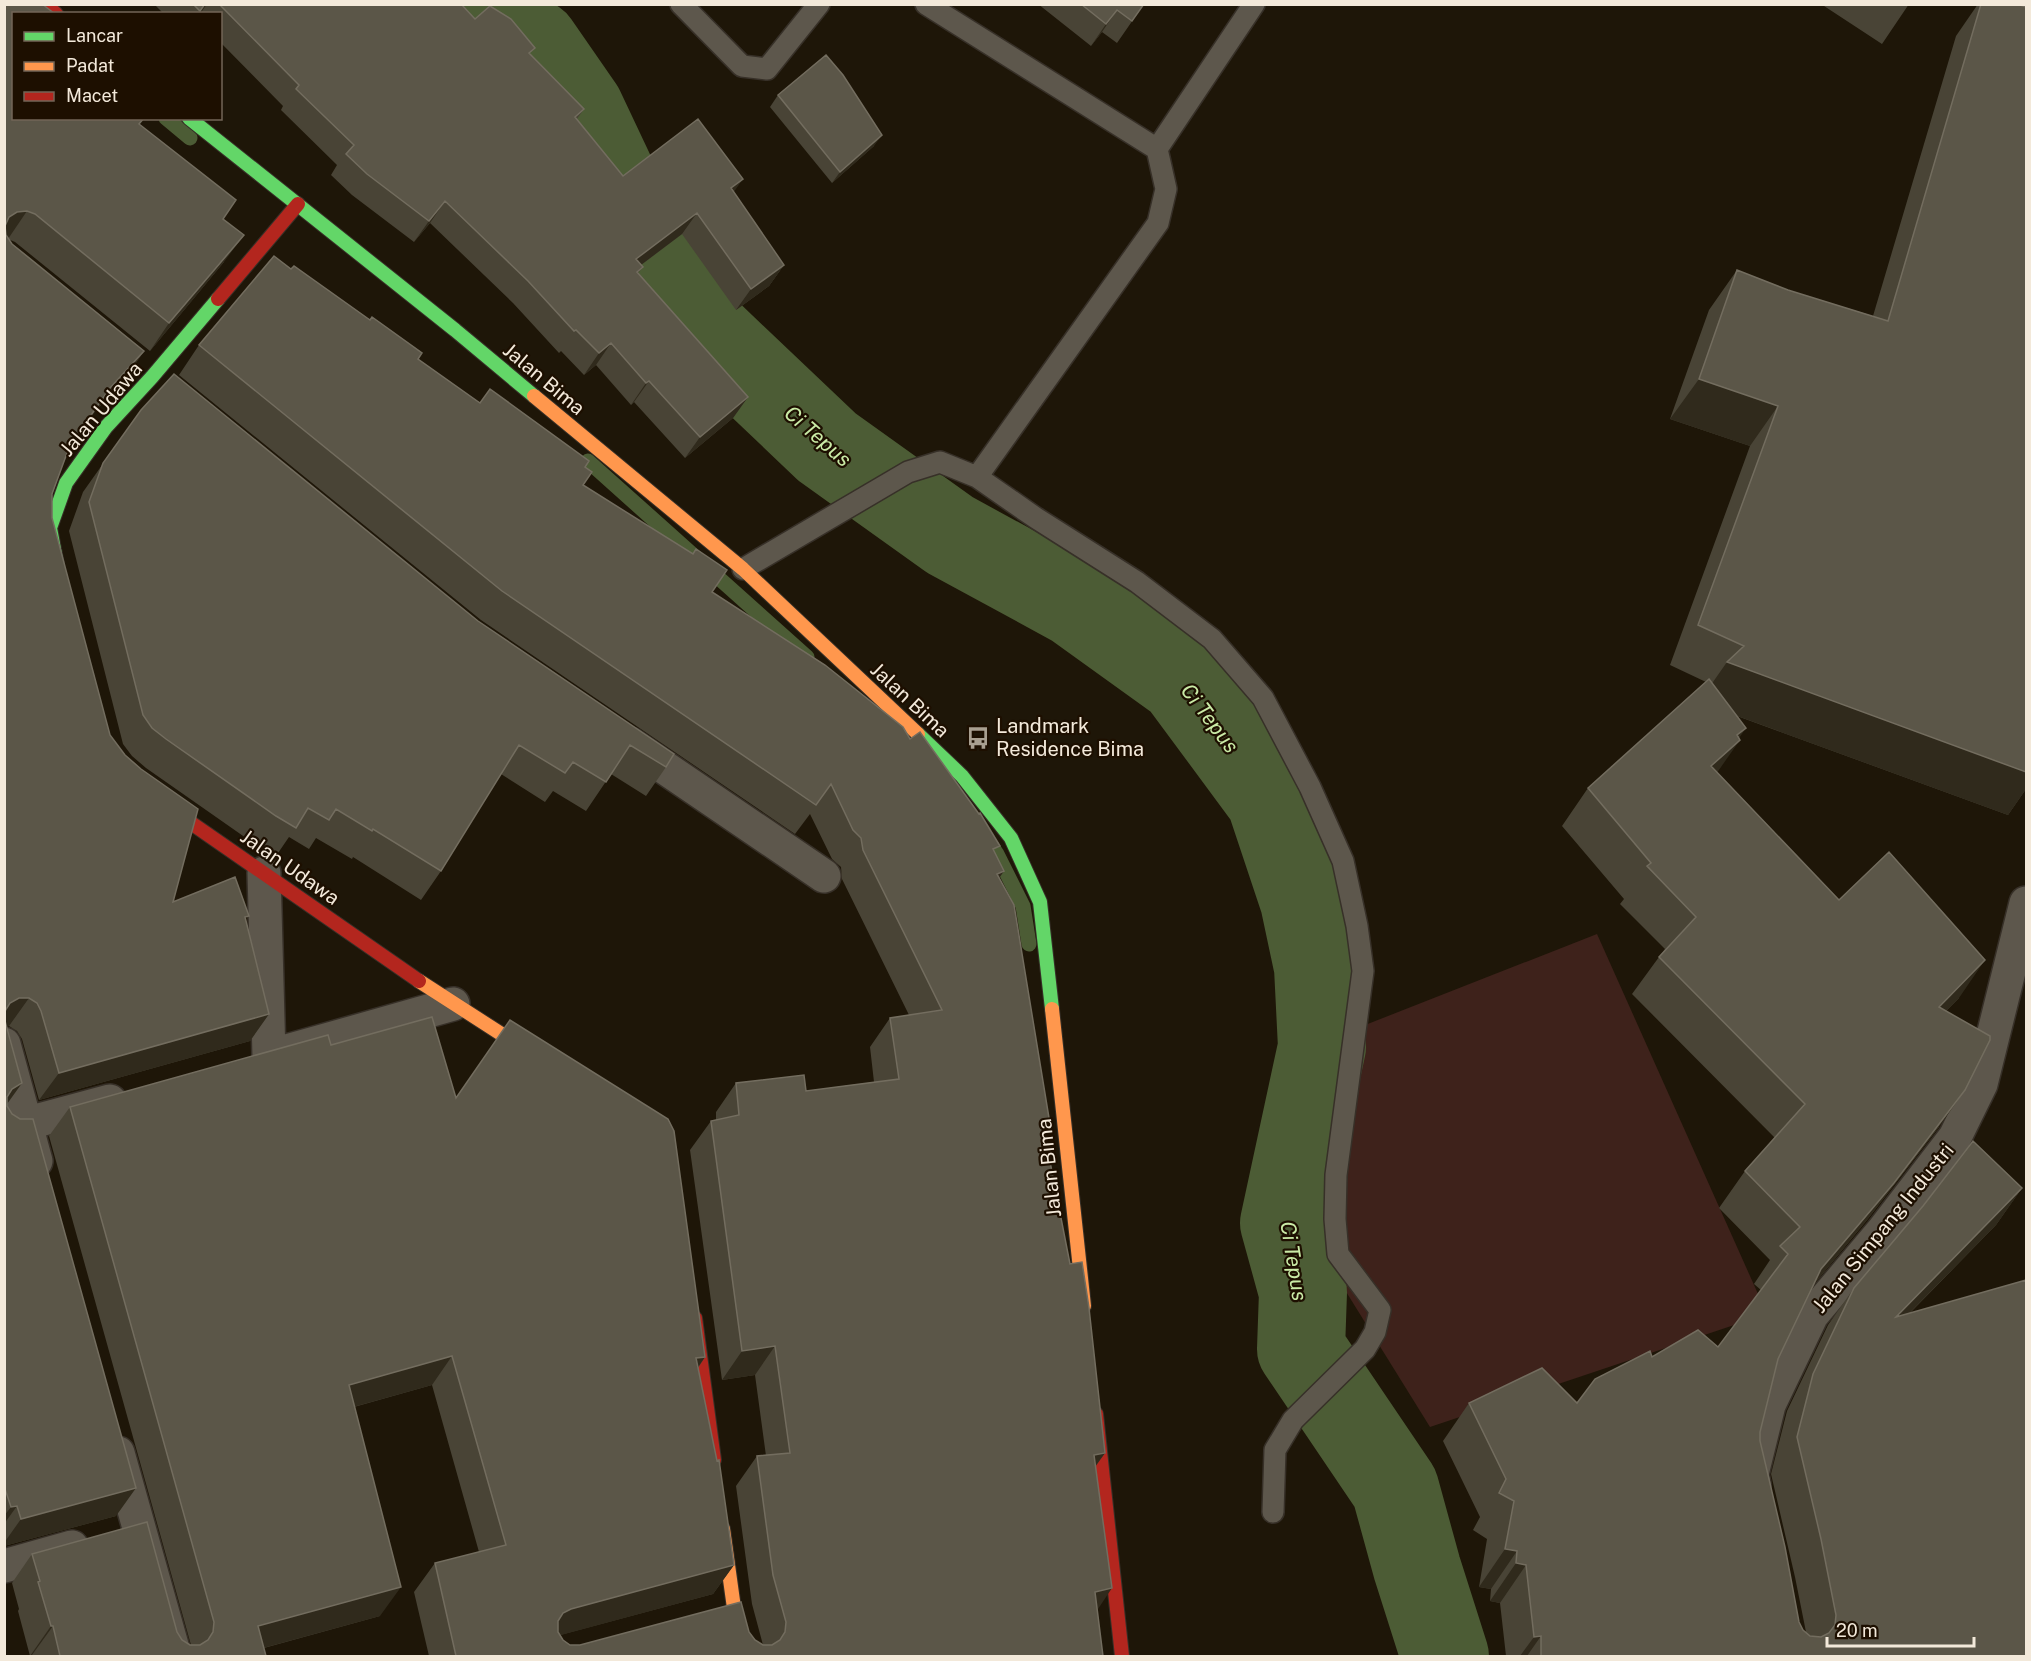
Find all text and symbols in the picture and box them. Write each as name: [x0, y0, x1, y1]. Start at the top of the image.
legend: [12, 12, 222, 120]
text: Lancar: [66, 25, 123, 46]
text: Padat: [66, 55, 115, 76]
text: Macet: [66, 85, 118, 106]
street label: Jalan Bima: [498, 338, 590, 420]
street label: Jalan Udawa: [55, 357, 147, 461]
water label: Ci Tepus: [779, 400, 857, 472]
street label: Jalan Bima: [866, 657, 954, 743]
water label: Ci Tepus: [1176, 678, 1244, 758]
place label: Landmark Residence Bima: [996, 714, 1144, 761]
bus stop icon: Landmark Residence Bima: [965, 725, 991, 751]
street label: Jalan Udawa: [236, 824, 344, 910]
street label: Jalan Bima: [1032, 1117, 1066, 1219]
street label: Jalan Simpang Industri: [1807, 1138, 1959, 1318]
water label: Ci Tepus: [1275, 1219, 1313, 1303]
scale bar: [1827, 1610, 1974, 1648]
text: 20 m: [1836, 1620, 1878, 1641]

